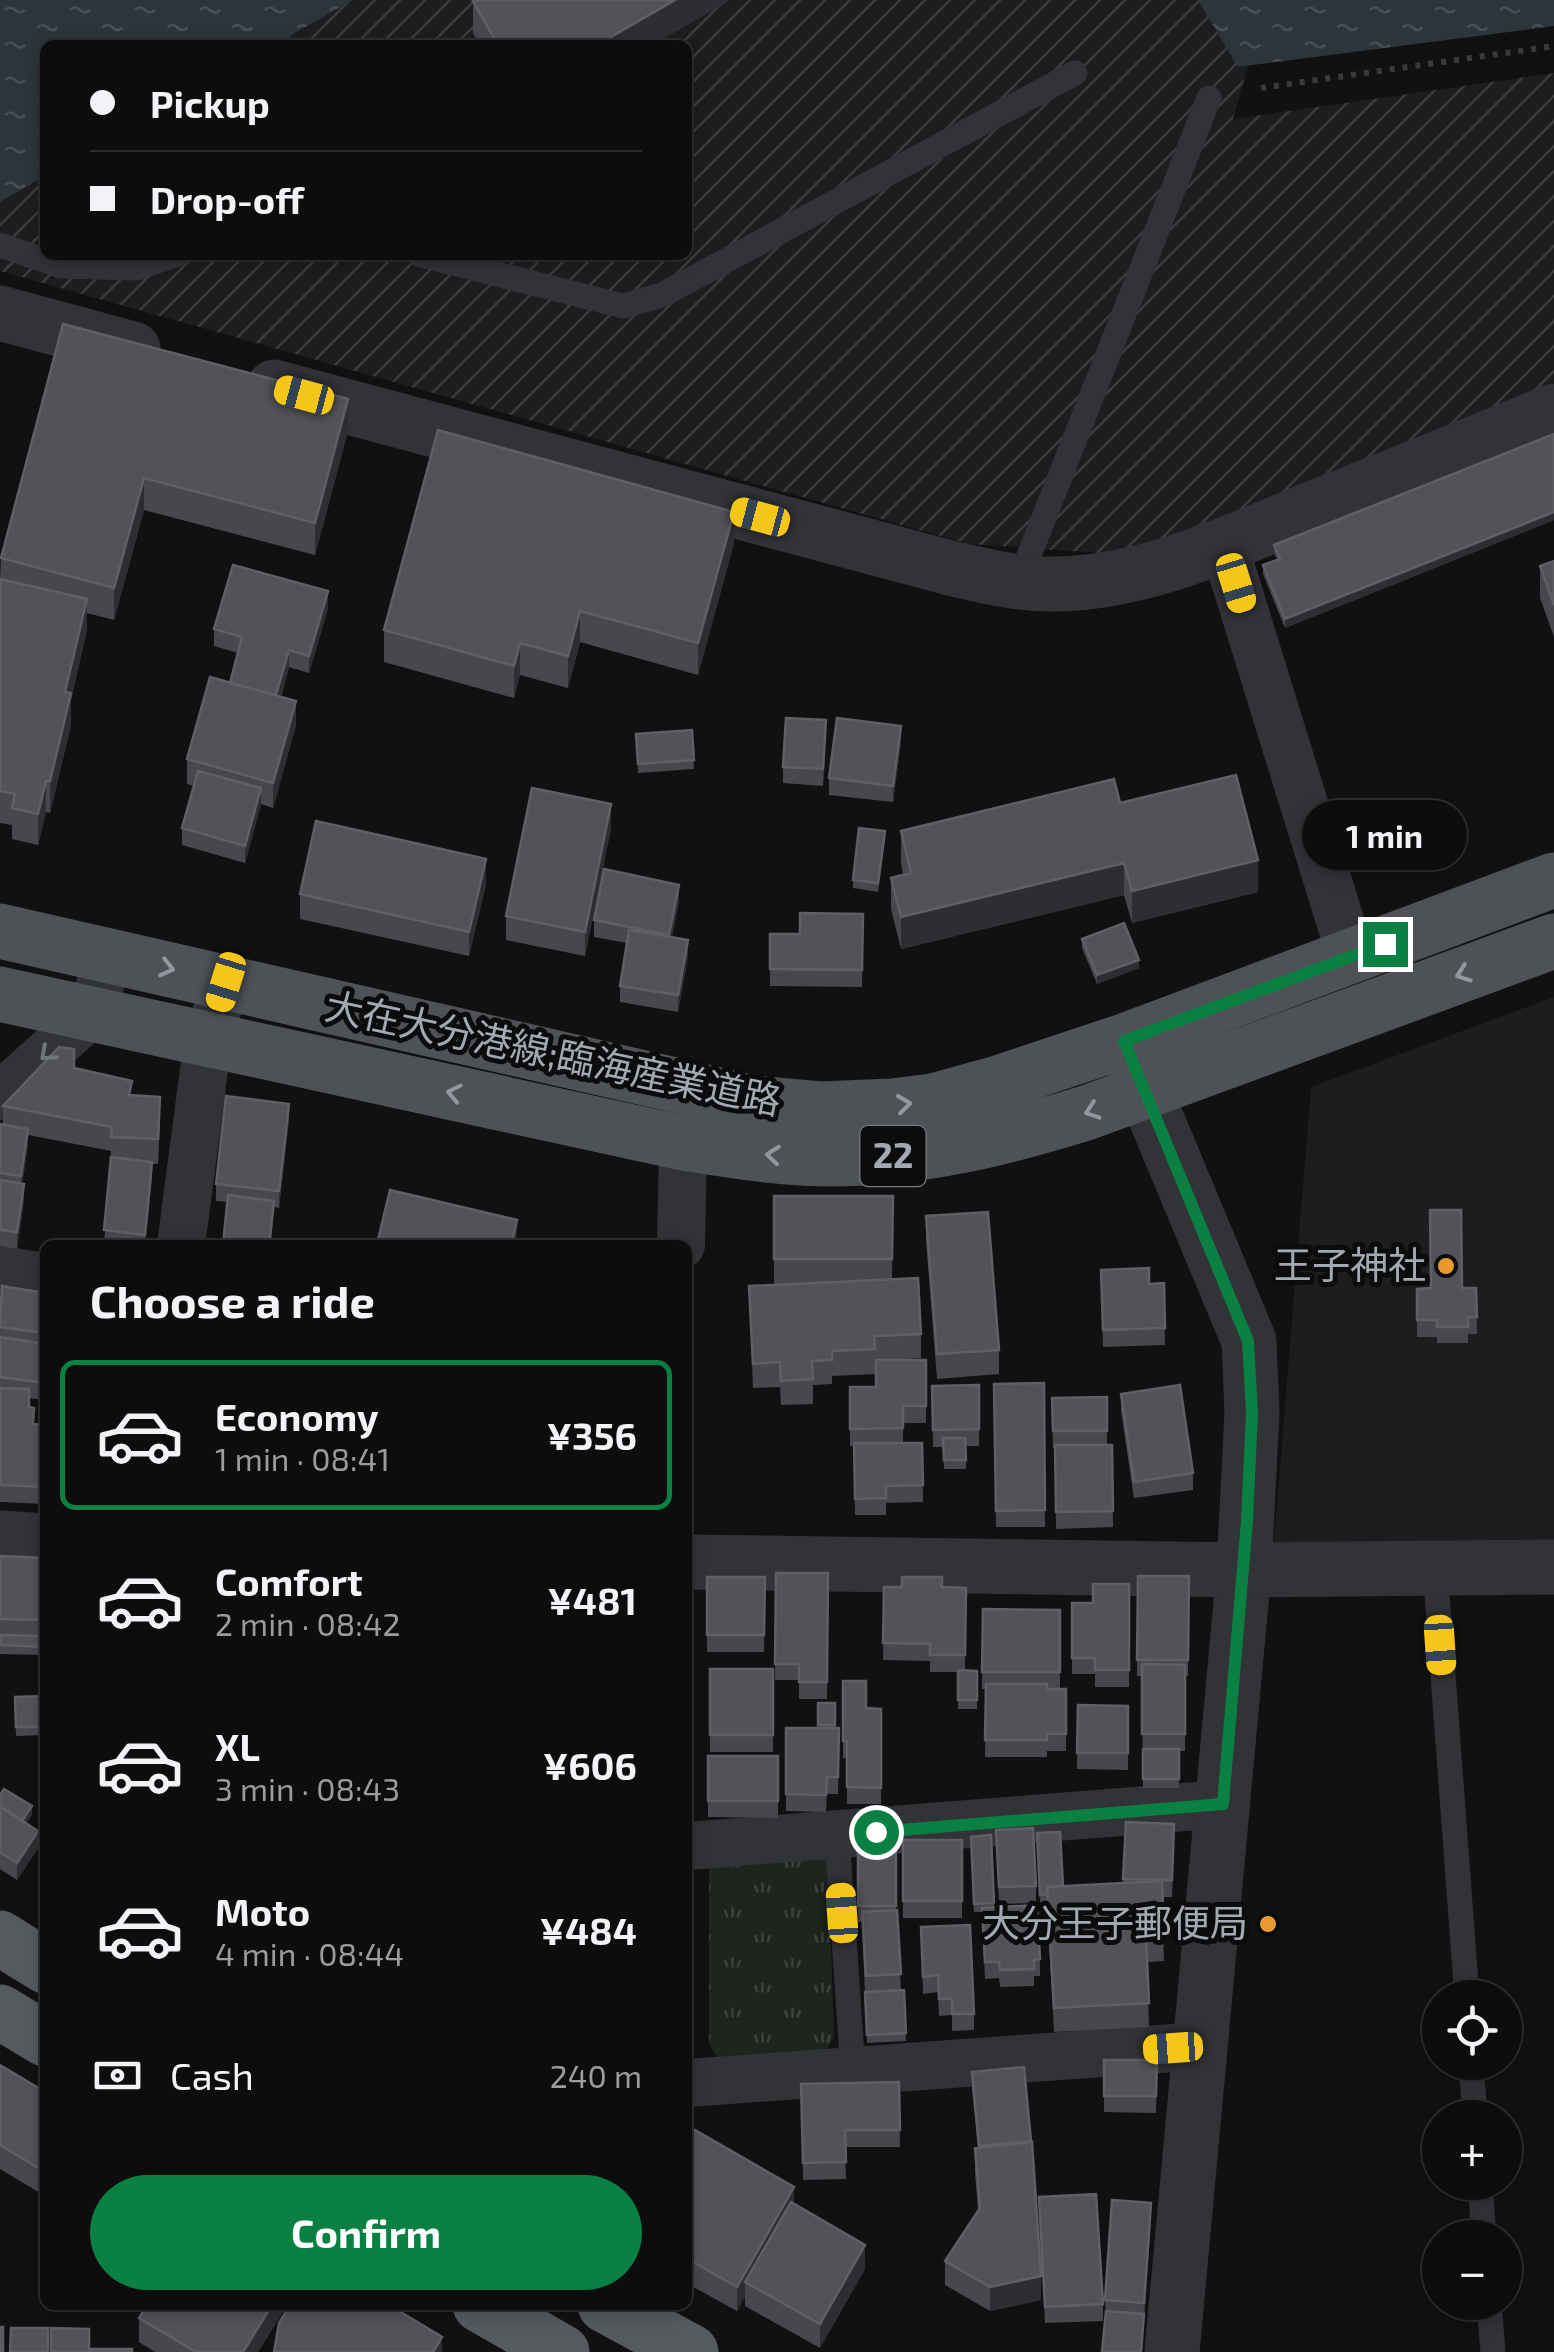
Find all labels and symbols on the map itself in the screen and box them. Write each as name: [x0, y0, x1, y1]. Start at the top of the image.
car: [271, 373, 337, 417]
car: [727, 495, 793, 539]
car: [1213, 550, 1259, 616]
callout: 1 min: [1302, 799, 1468, 869]
route end: [1363, 922, 1408, 967]
car: [203, 949, 249, 1015]
one-way arrow: [158, 956, 175, 977]
one-way arrow: [1455, 962, 1472, 983]
street label: 大在大分港線;臨海産業道路: [321, 981, 786, 1123]
one-way arrow: [40, 1042, 59, 1060]
one-way arrow: [446, 1083, 463, 1104]
one-way arrow: [896, 1094, 912, 1115]
one-way arrow: [1084, 1099, 1101, 1119]
road number: 22: [860, 1126, 926, 1186]
one-way arrow: [764, 1145, 780, 1166]
place label: 王子神社: [1274, 1241, 1426, 1287]
marker: 王子神社: [1435, 1255, 1457, 1277]
car: [1423, 1614, 1457, 1676]
route start: [854, 1810, 899, 1855]
car: [825, 1882, 859, 1944]
place label: 大分王子郵便局: [982, 1899, 1248, 1945]
marker: 大分王子郵便局: [1257, 1913, 1279, 1935]
car: [1142, 2031, 1204, 2065]

